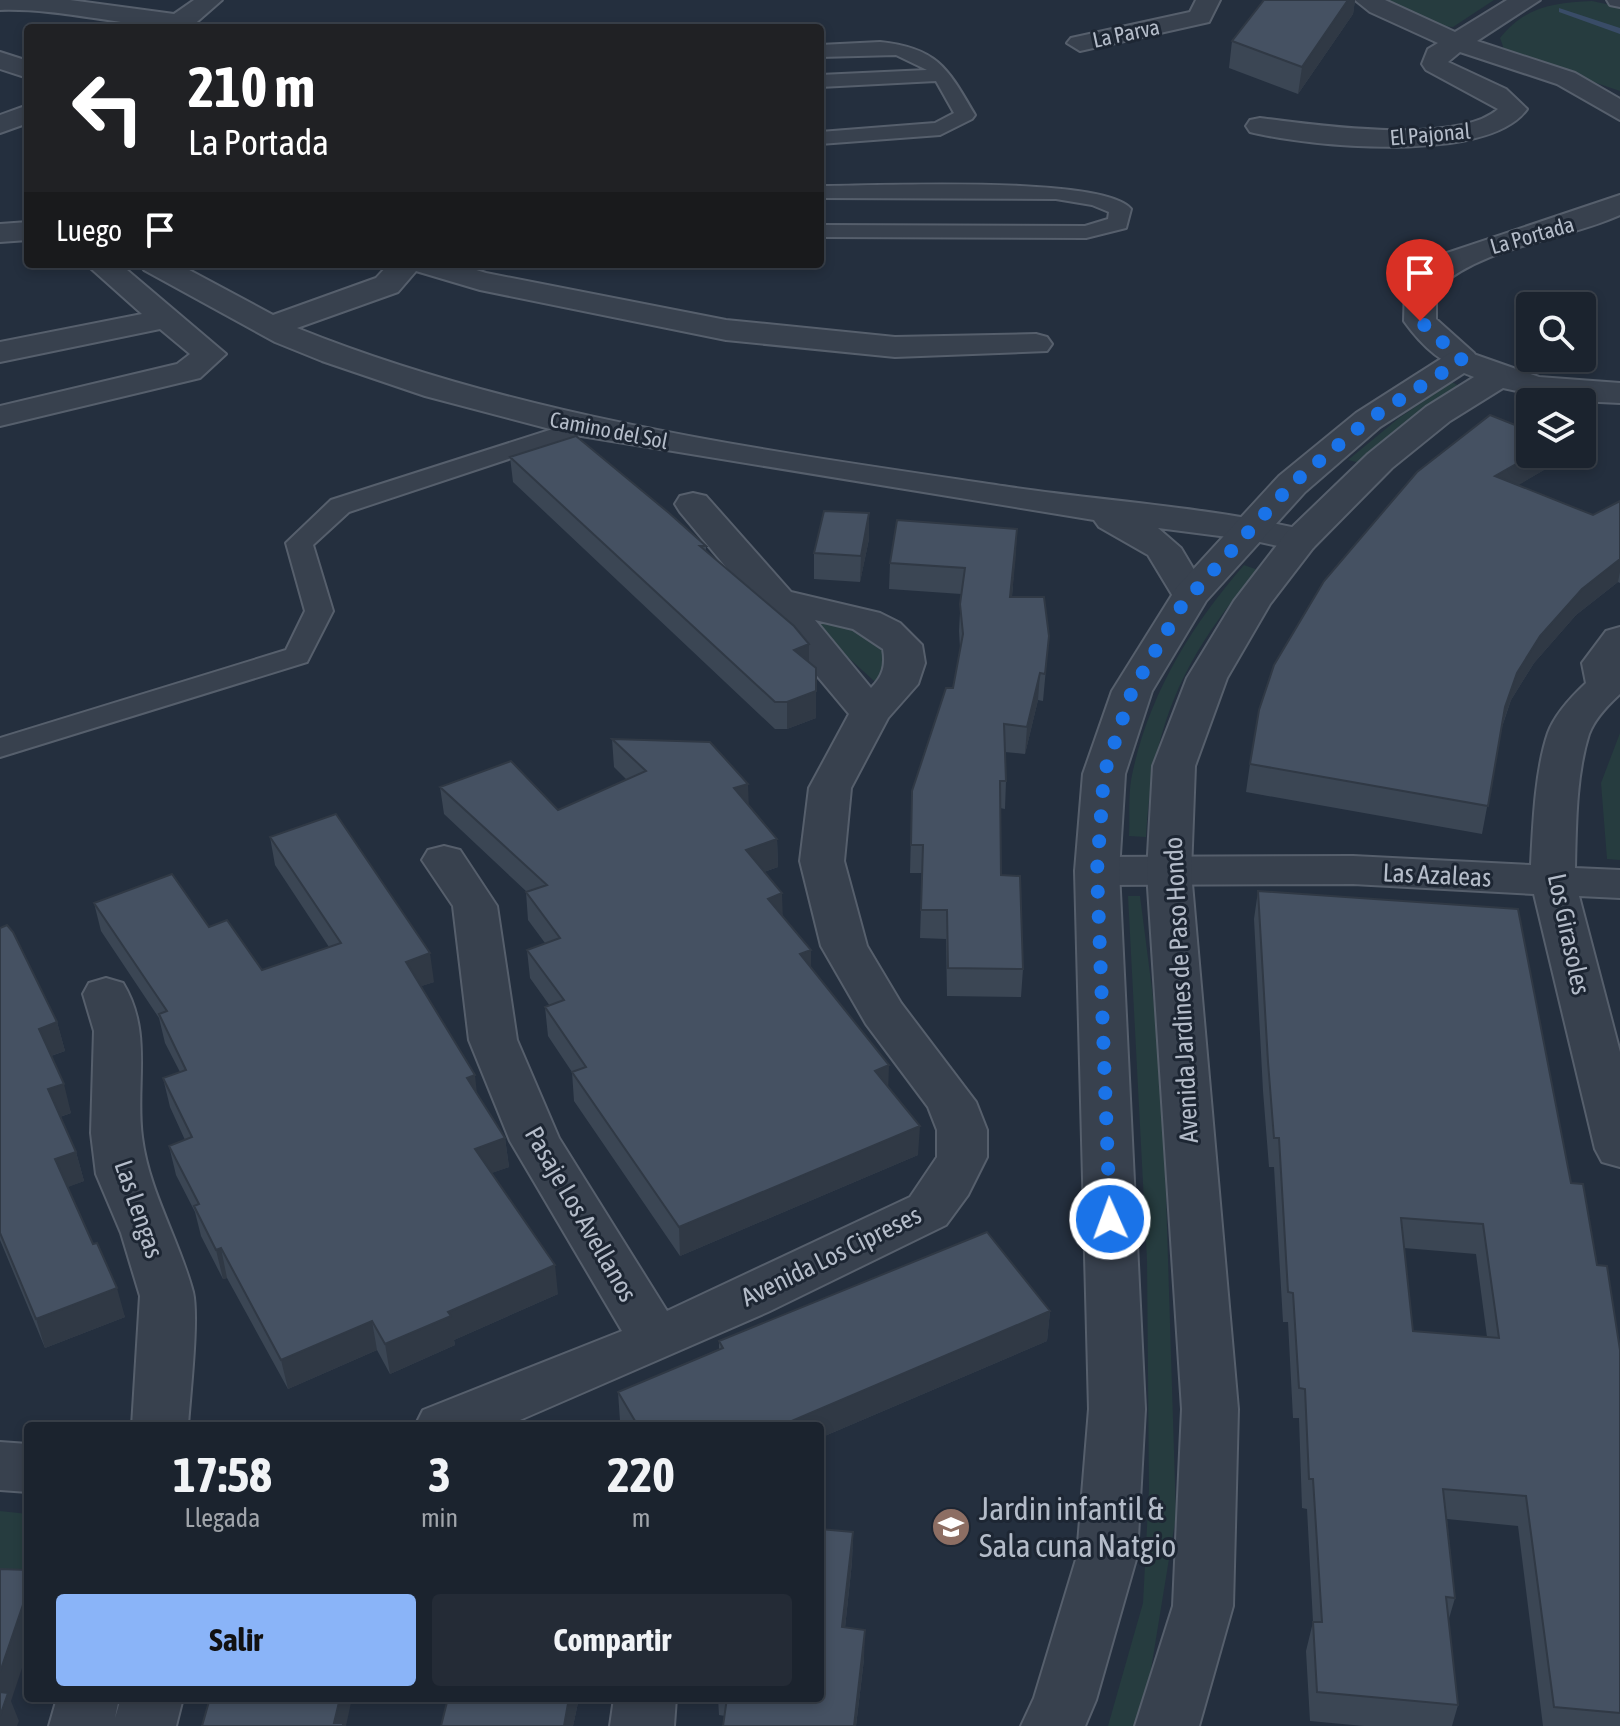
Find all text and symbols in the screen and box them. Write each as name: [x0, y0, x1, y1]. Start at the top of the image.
street label: La Parva: [1090, 13, 1162, 53]
text: 210 m: [188, 55, 315, 119]
icon: left: [56, 56, 160, 160]
street label: El Pajonal: [1389, 118, 1472, 150]
text: La Portada: [188, 121, 329, 163]
icon: arrive: [138, 208, 182, 252]
street label: La Portada: [1487, 211, 1577, 259]
text: Luego: [56, 213, 122, 247]
pin: [1386, 239, 1454, 321]
icon: arrive: [1398, 251, 1442, 295]
map controls: [1516, 292, 1596, 468]
button: search: [1516, 292, 1596, 372]
button: layers: [1516, 388, 1596, 468]
street label: Camino del Sol: [548, 406, 670, 454]
street label: Avenida Jardines de Paso Hondo: [1158, 836, 1204, 1144]
street label: Las Azaleas: [1382, 857, 1492, 893]
street label: Los Girasoles: [1542, 871, 1596, 997]
street label: Pasaje Los Avellanos: [519, 1121, 643, 1307]
street label: Las Lengas: [108, 1156, 170, 1262]
position arrow: [1068, 1177, 1152, 1261]
street label: Avenida Los Cipreses: [736, 1200, 926, 1312]
text: 17:58: [173, 1447, 272, 1502]
text: 3: [428, 1447, 451, 1502]
text: 220: [607, 1447, 675, 1502]
place label: Jardin infantil & Sala cuna Natgio: [979, 1490, 1176, 1564]
text: Llegada: [185, 1503, 260, 1533]
text: min: [421, 1503, 458, 1533]
text: m: [632, 1503, 650, 1533]
school or university icon: Jardin infantil & Sala cuna Natgio: [930, 1506, 972, 1548]
button: Salir: [56, 1594, 416, 1686]
button: Compartir: [432, 1594, 792, 1686]

